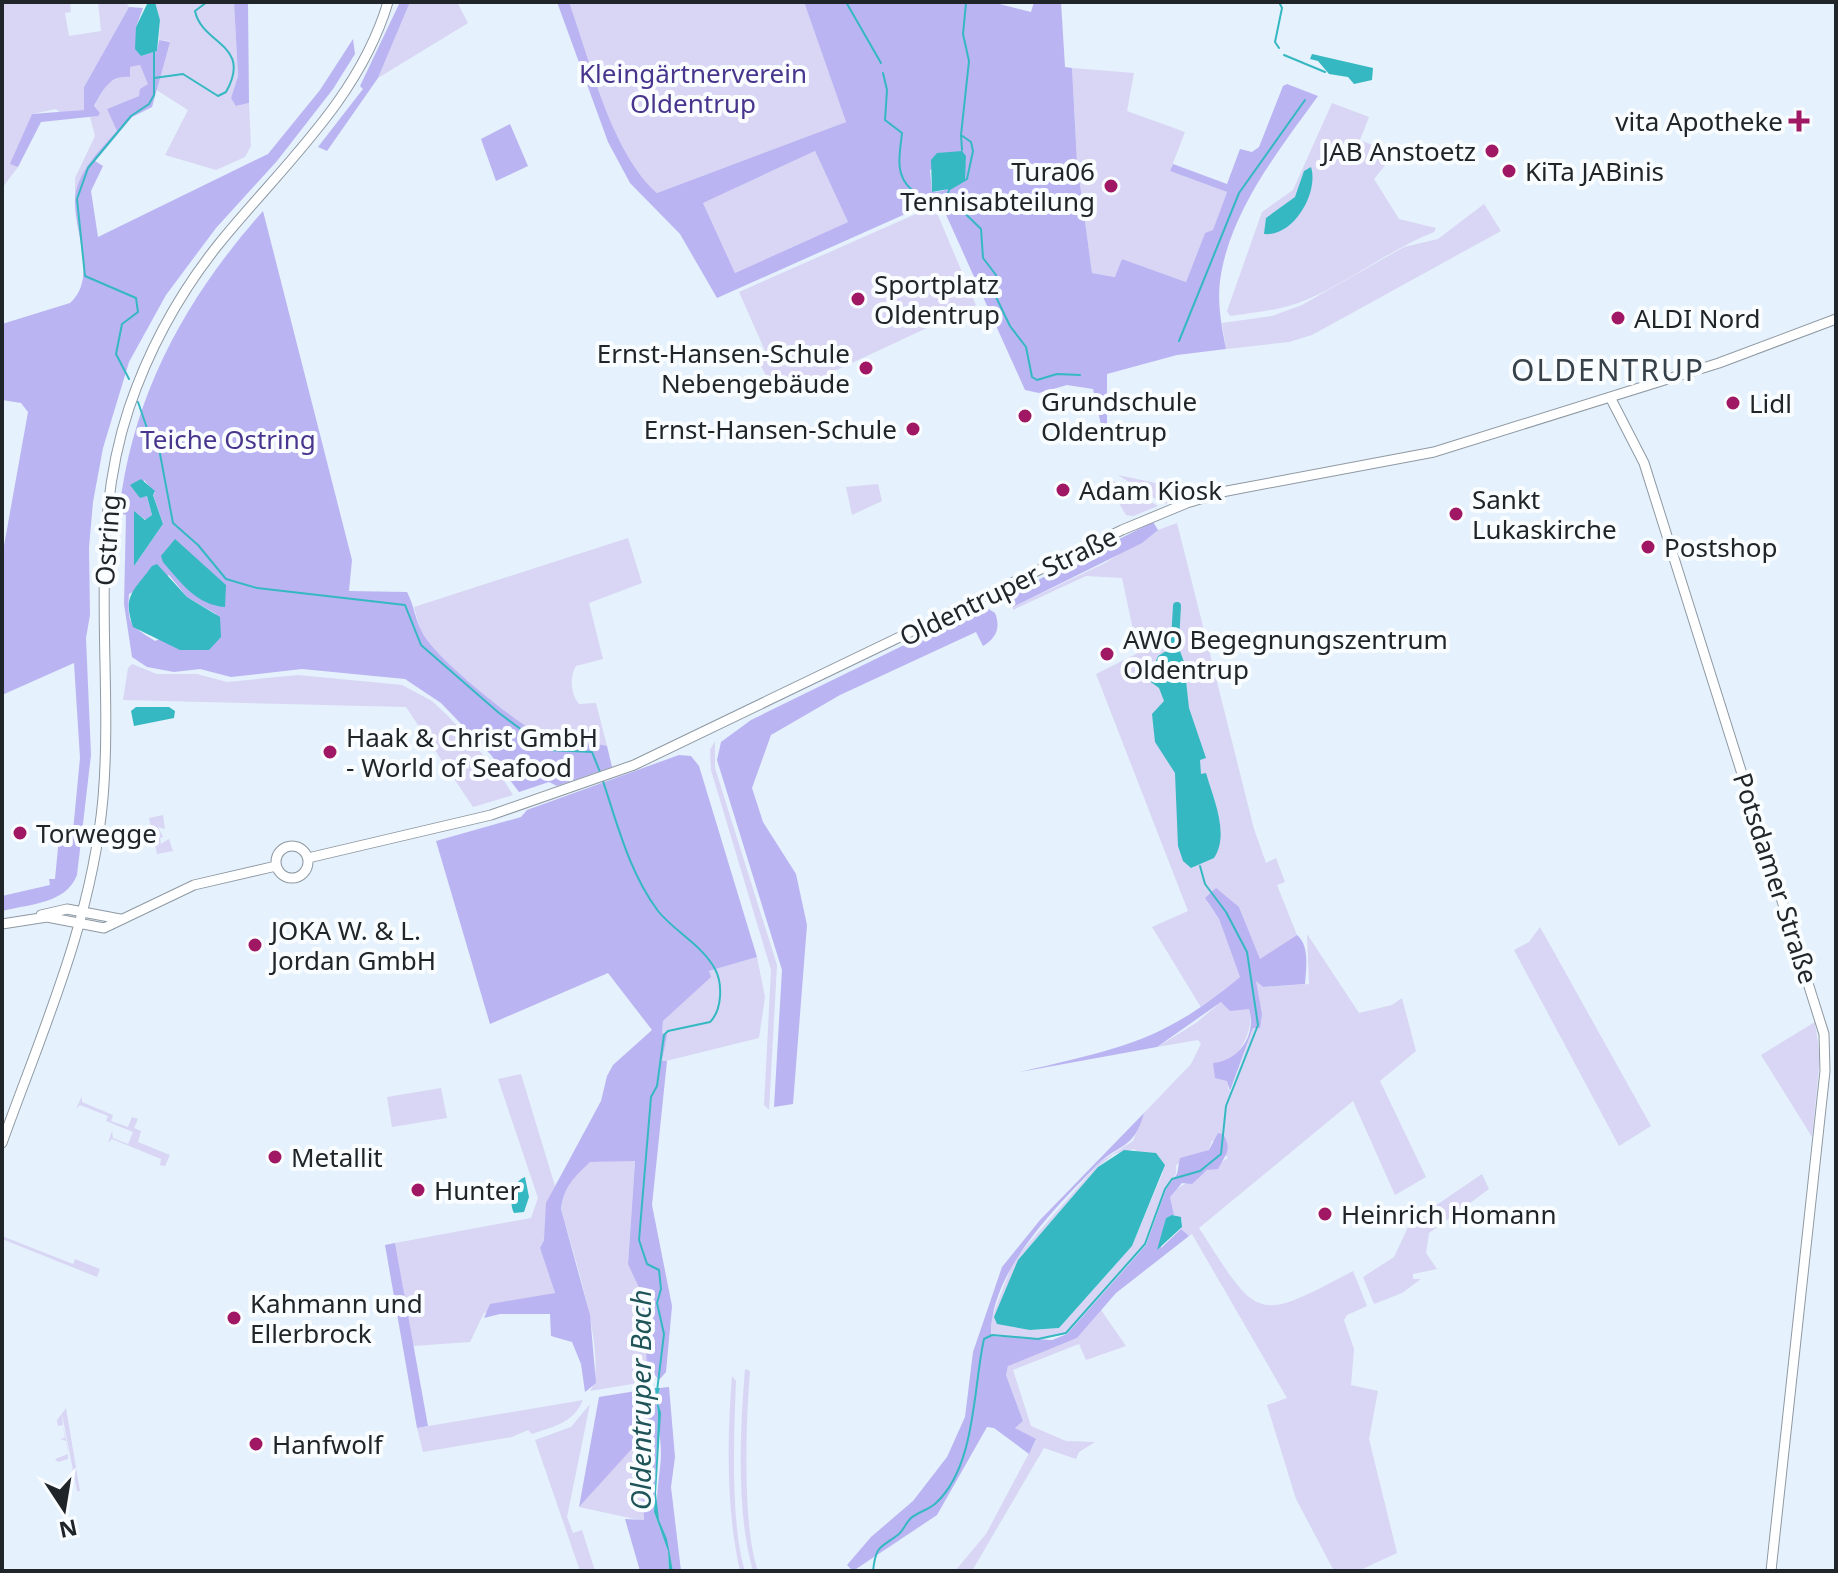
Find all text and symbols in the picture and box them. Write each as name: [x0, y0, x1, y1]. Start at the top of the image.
park label: Kleingärtnerverein Oldentrup: [579, 55, 807, 121]
place label: vita Apotheke: [1615, 103, 1783, 139]
marker: vita Apotheke: [1790, 112, 1808, 130]
place label: JAB Anstoetz: [1319, 133, 1476, 169]
marker: JAB Anstoetz: [1483, 142, 1501, 160]
place label: Tura06 Tennisabteilung: [900, 153, 1095, 219]
place label: KiTa JABinis: [1525, 153, 1664, 189]
marker: KiTa JABinis: [1500, 162, 1518, 180]
marker: Tura06 Tennisabteilung: [1102, 177, 1120, 195]
place label: Sportplatz Oldentrup: [874, 266, 1000, 332]
marker: Sportplatz Oldentrup: [849, 290, 867, 308]
place label: ALDI Nord: [1634, 300, 1761, 336]
marker: ALDI Nord: [1609, 309, 1627, 327]
place label: Ernst-Hansen-Schule Nebengebäude: [597, 335, 850, 401]
district label: OLDENTRUP: [1511, 349, 1705, 390]
marker: Ernst-Hansen-Schule Nebengebäude: [857, 359, 875, 377]
place label: Grundschule Oldentrup: [1041, 383, 1197, 449]
place label: Lidl: [1749, 385, 1792, 421]
marker: Lidl: [1724, 394, 1742, 412]
marker: Grundschule Oldentrup: [1016, 407, 1034, 425]
place label: Ernst-Hansen-Schule: [644, 411, 897, 447]
marker: Ernst-Hansen-Schule: [904, 420, 922, 438]
park label: Teiche Ostring: [140, 421, 316, 457]
place label: Adam Kiosk: [1079, 472, 1222, 508]
marker: Adam Kiosk: [1054, 481, 1072, 499]
place label: Sankt Lukaskirche: [1472, 481, 1617, 547]
street label: Ostring: [86, 493, 128, 587]
marker: Sankt Lukaskirche: [1447, 505, 1465, 523]
street label: Oldentruper Straße: [893, 518, 1123, 654]
place label: Postshop: [1664, 529, 1778, 565]
marker: Postshop: [1639, 538, 1657, 556]
place label: AWO Begegnungszentrum Oldentrup: [1123, 621, 1448, 687]
marker: AWO Begegnungszentrum Oldentrup: [1098, 645, 1116, 663]
place label: Haak & Christ GmbH - World of Seafood: [346, 719, 598, 785]
marker: Haak & Christ GmbH - World of Seafood: [321, 743, 339, 761]
street label: Potsdamer Straße: [1725, 768, 1827, 988]
place label: Torwegge: [36, 815, 157, 851]
marker: Torwegge: [11, 824, 29, 842]
place label: JOKA W. & L. Jordan GmbH: [268, 912, 436, 978]
marker: JOKA W. & L. Jordan GmbH: [246, 936, 264, 954]
place label: Metallit: [291, 1139, 383, 1175]
marker: Metallit: [266, 1148, 284, 1166]
place label: Hunter: [434, 1172, 520, 1208]
marker: Hunter: [409, 1181, 427, 1199]
place label: Heinrich Homann: [1341, 1196, 1557, 1232]
marker: Heinrich Homann: [1316, 1205, 1334, 1223]
place label: Kahmann und Ellerbrock: [250, 1285, 423, 1351]
water label: Oldentruper Bach: [621, 1290, 659, 1510]
marker: Kahmann und Ellerbrock: [225, 1309, 243, 1327]
place label: Hanfwolf: [272, 1426, 385, 1462]
marker: Hanfwolf: [247, 1435, 265, 1453]
north arrow: [24, 1469, 104, 1549]
text: N: [56, 1513, 80, 1546]

